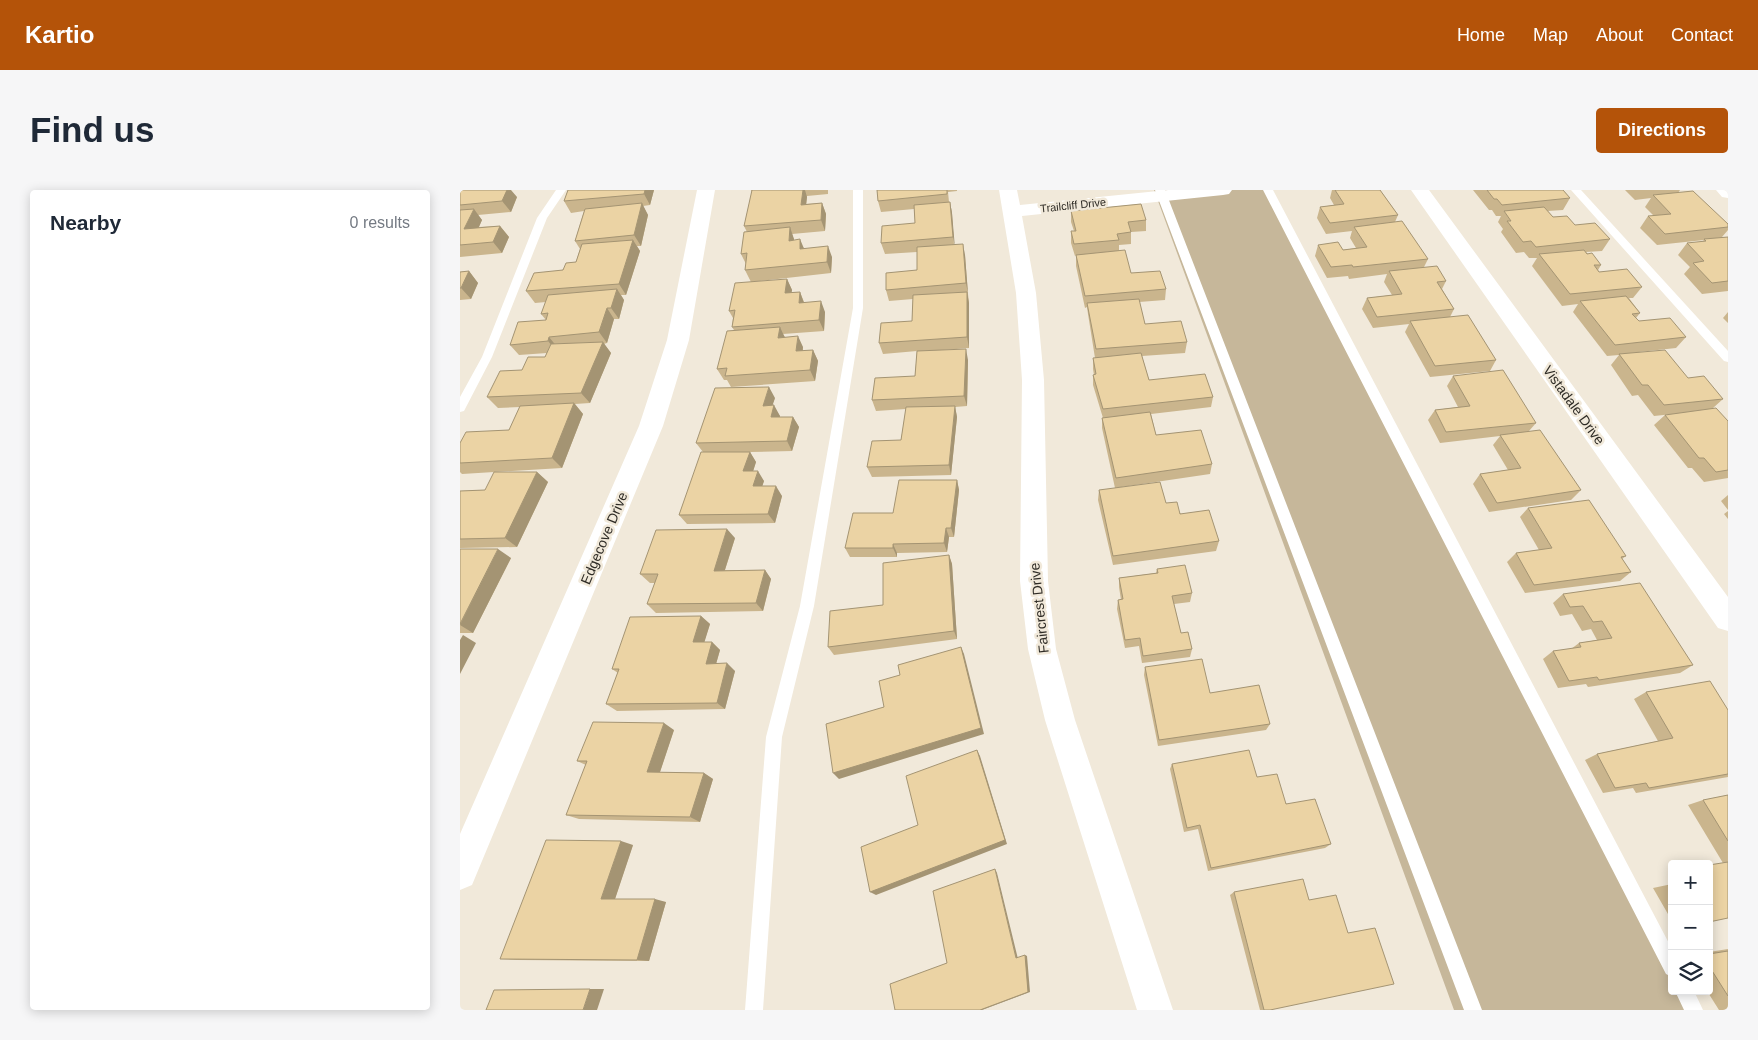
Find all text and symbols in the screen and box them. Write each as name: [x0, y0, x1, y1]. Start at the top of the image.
text: Kartio: [25, 21, 94, 48]
text: Home: [1457, 25, 1505, 45]
text: Map: [1533, 25, 1568, 45]
text: About: [1596, 25, 1643, 45]
text: Contact: [1671, 25, 1733, 45]
button: Directions: [1596, 108, 1728, 153]
text: Find us: [30, 110, 154, 149]
street label: Trailcliff Drive: [1040, 196, 1106, 214]
text: Nearby: [50, 211, 121, 234]
text: 0 results: [350, 214, 410, 231]
street label: Vistadale Drive: [1540, 362, 1608, 448]
street label: Edgecove Drive: [577, 489, 631, 587]
street label: Faircrest Drive: [1026, 562, 1052, 654]
map controls: [1668, 860, 1713, 995]
button: +: [1668, 860, 1713, 905]
button: −: [1668, 905, 1713, 950]
button: layers: [1668, 950, 1713, 995]

